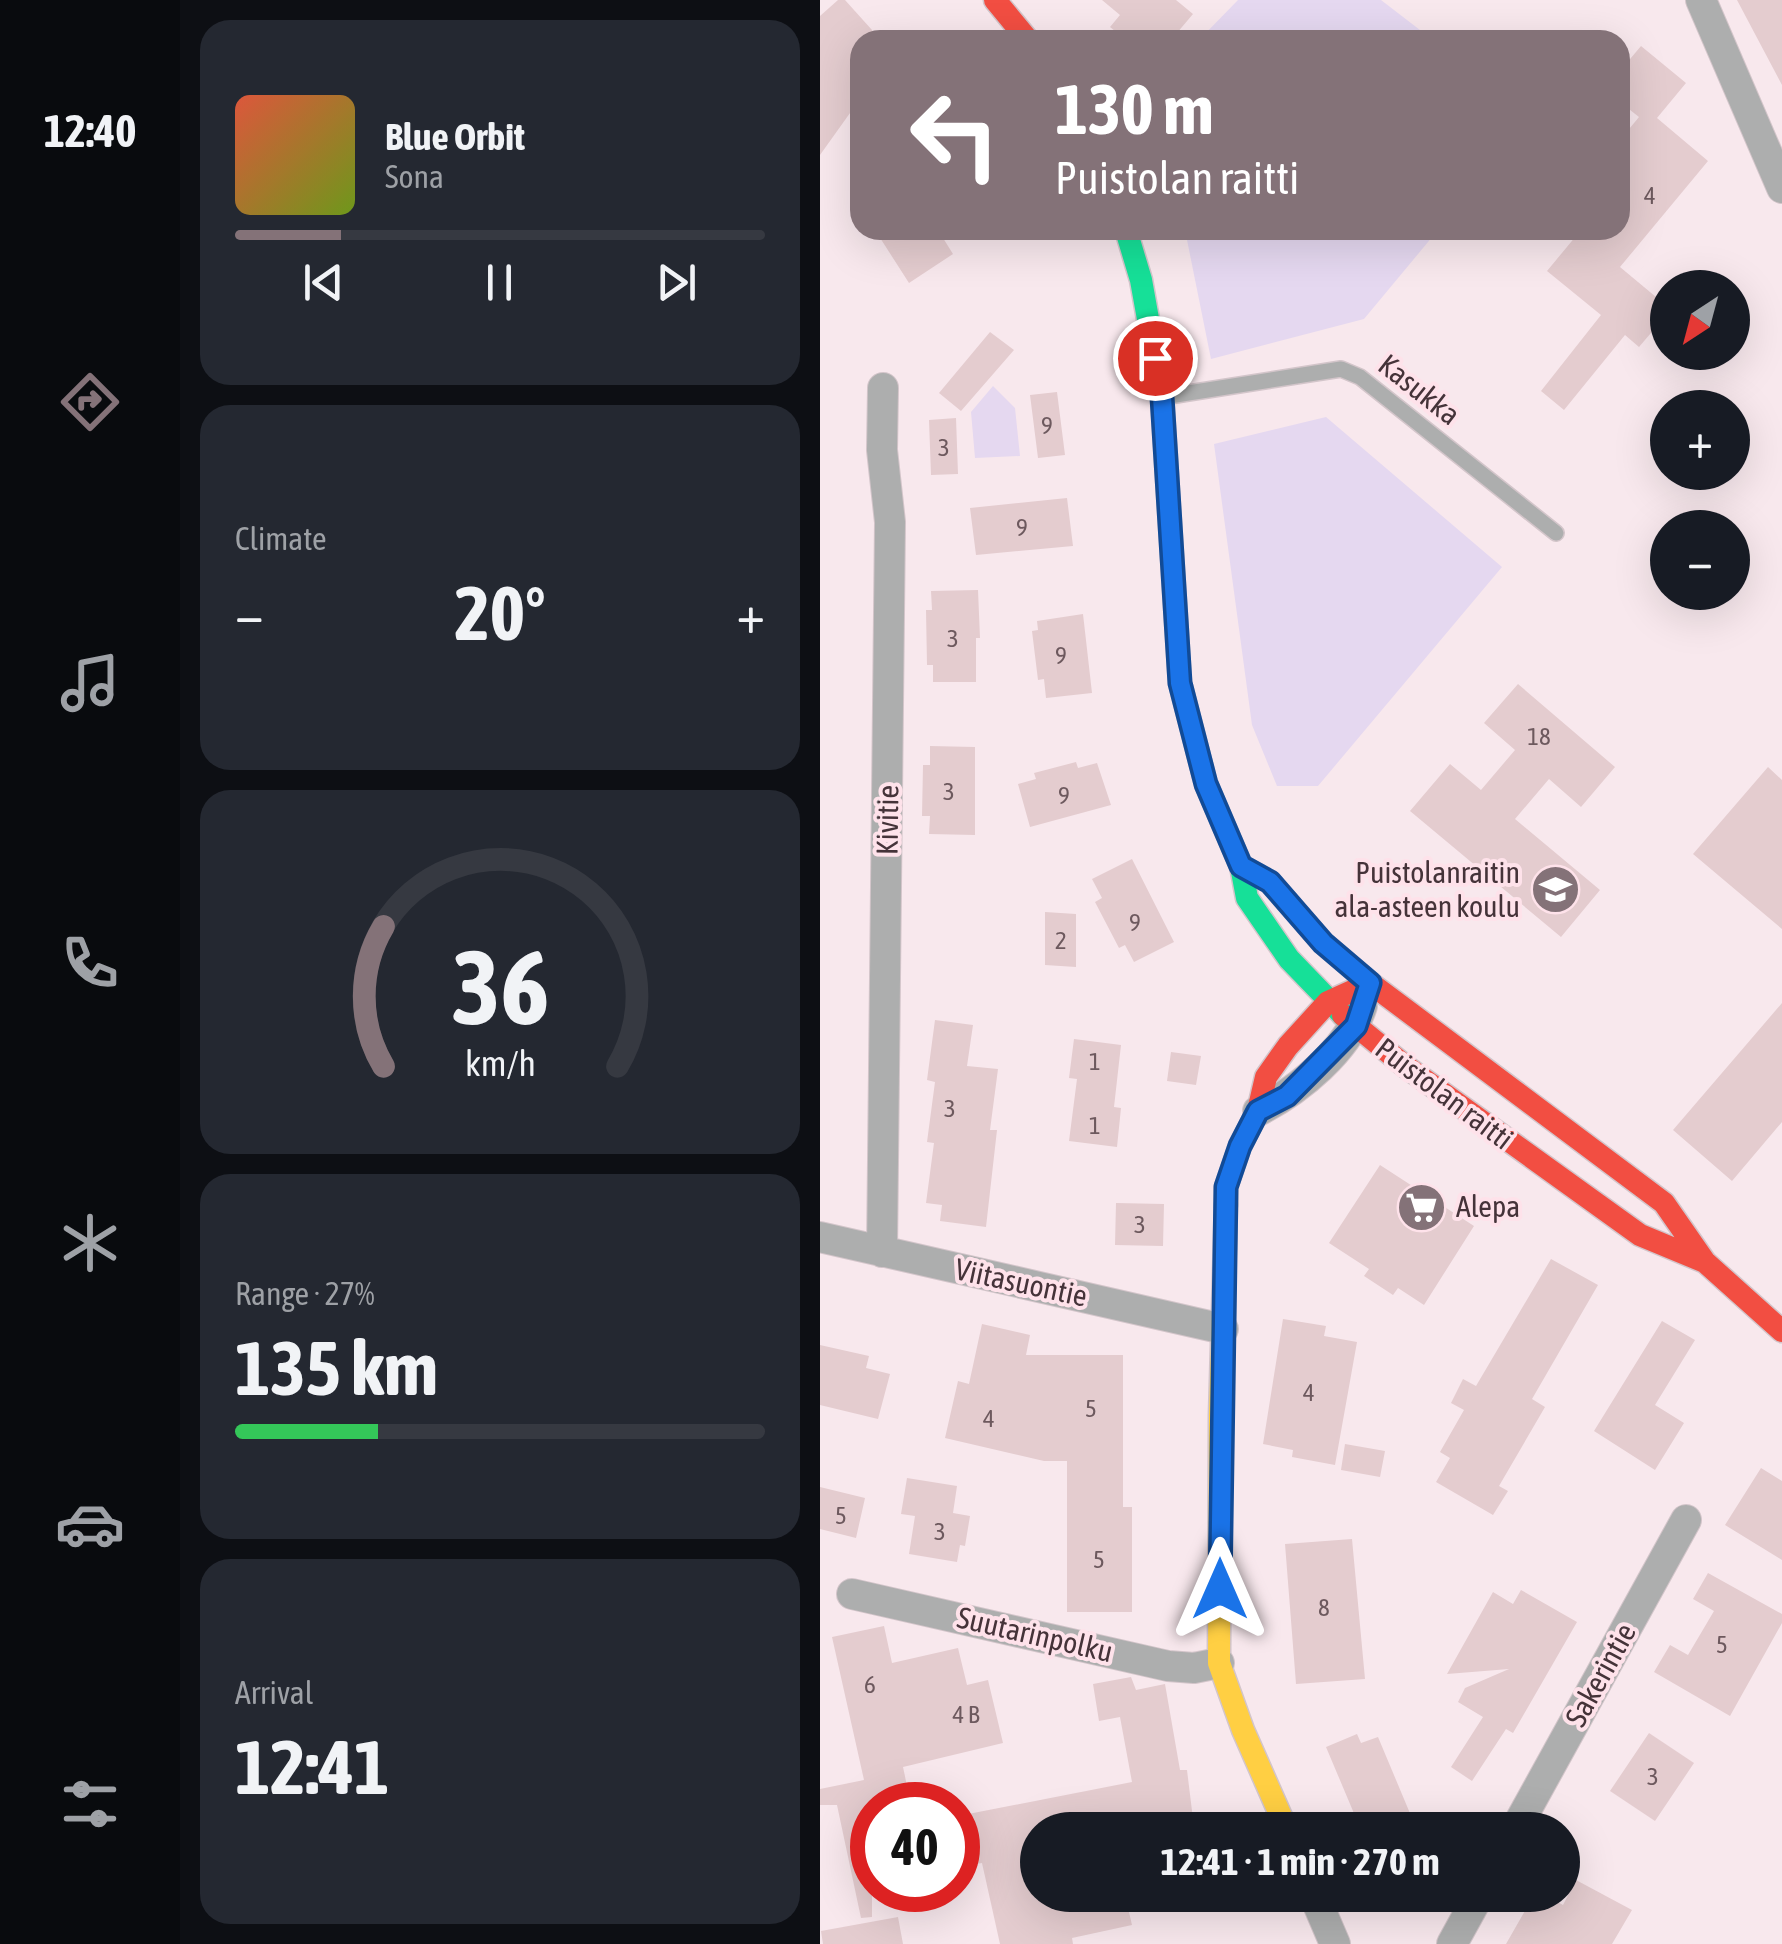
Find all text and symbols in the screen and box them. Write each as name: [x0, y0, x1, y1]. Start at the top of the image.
text: 130 m: [1055, 69, 1214, 149]
icon: left: [890, 70, 1020, 200]
text: 12:40: [44, 105, 136, 157]
text: Blue Orbit: [385, 115, 525, 158]
text: Puistolan raitti: [1055, 152, 1299, 204]
text: Sona: [385, 158, 444, 195]
house number: 4: [1644, 181, 1656, 209]
icon: previous: [296, 255, 351, 310]
icon: pause: [472, 255, 527, 310]
icon: next: [649, 255, 704, 310]
north arrow: [1650, 270, 1750, 370]
map controls: [1650, 270, 1750, 610]
pin: [1113, 316, 1198, 401]
icon: arrive: [1128, 331, 1183, 386]
street label: Kasukka: [1372, 347, 1467, 431]
icon: directions: [55, 367, 125, 437]
button: +: [1650, 390, 1750, 490]
house number: 9: [1041, 411, 1053, 439]
house number: 3: [938, 433, 950, 461]
button: −: [1650, 510, 1750, 610]
house number: 9: [1016, 513, 1028, 541]
text: Climate: [235, 520, 327, 557]
text: 20°: [454, 570, 546, 656]
text: −: [235, 582, 264, 645]
text: +: [736, 582, 765, 645]
house number: 3: [947, 624, 959, 652]
house number: 9: [1055, 641, 1067, 669]
icon: music: [55, 648, 125, 718]
house number: 18: [1527, 722, 1551, 750]
house number: 3: [943, 777, 955, 805]
house number: 9: [1058, 781, 1070, 809]
street label: Kivitie: [869, 785, 905, 855]
place label: Puistolanraitin ala-asteen koulu: [1334, 855, 1520, 923]
school or university icon: Puistolanraitin ala-asteen koulu: [1529, 864, 1581, 916]
house number: 9: [1129, 908, 1141, 936]
house number: 2: [1055, 926, 1067, 954]
text: 36: [451, 927, 549, 1046]
icon: phone: [55, 928, 125, 998]
street label: Puistolan raitti: [1369, 1031, 1520, 1156]
text: km/h: [465, 1043, 535, 1084]
house number: 1: [1089, 1047, 1101, 1075]
house number: 3: [944, 1094, 956, 1122]
house number: 1: [1089, 1111, 1101, 1139]
supermarket icon: Alepa: [1395, 1181, 1447, 1233]
place label: Alepa: [1456, 1189, 1520, 1223]
icon: climate: [55, 1208, 125, 1278]
house number: 3: [1134, 1210, 1146, 1238]
street label: Viitasuontie: [952, 1251, 1090, 1313]
text: Range · 27%: [235, 1275, 375, 1312]
text: 135 km: [235, 1325, 438, 1411]
house number: 4: [1303, 1378, 1315, 1406]
house number: 5: [1085, 1394, 1097, 1422]
house number: 4: [983, 1404, 995, 1432]
icon: car: [55, 1489, 125, 1559]
house number: 5: [835, 1501, 847, 1529]
house number: 3: [934, 1517, 946, 1545]
position arrow: [1168, 1537, 1272, 1641]
house number: 5: [1093, 1545, 1105, 1573]
house number: 8: [1318, 1593, 1330, 1621]
street label: Suutarinpolku: [954, 1600, 1116, 1668]
street label: Sakerintie: [1558, 1617, 1642, 1732]
house number: 5: [1716, 1630, 1728, 1658]
house number: 6: [864, 1670, 876, 1698]
text: Arrival: [235, 1674, 313, 1711]
house number: 4 B: [952, 1700, 980, 1728]
text: 12:41: [235, 1724, 389, 1810]
house number: 3: [1647, 1762, 1659, 1790]
icon: filters: [55, 1769, 125, 1839]
speed limit sign: 40: [850, 1782, 980, 1912]
text: 12:41 · 1 min · 270 m: [1160, 1840, 1440, 1883]

